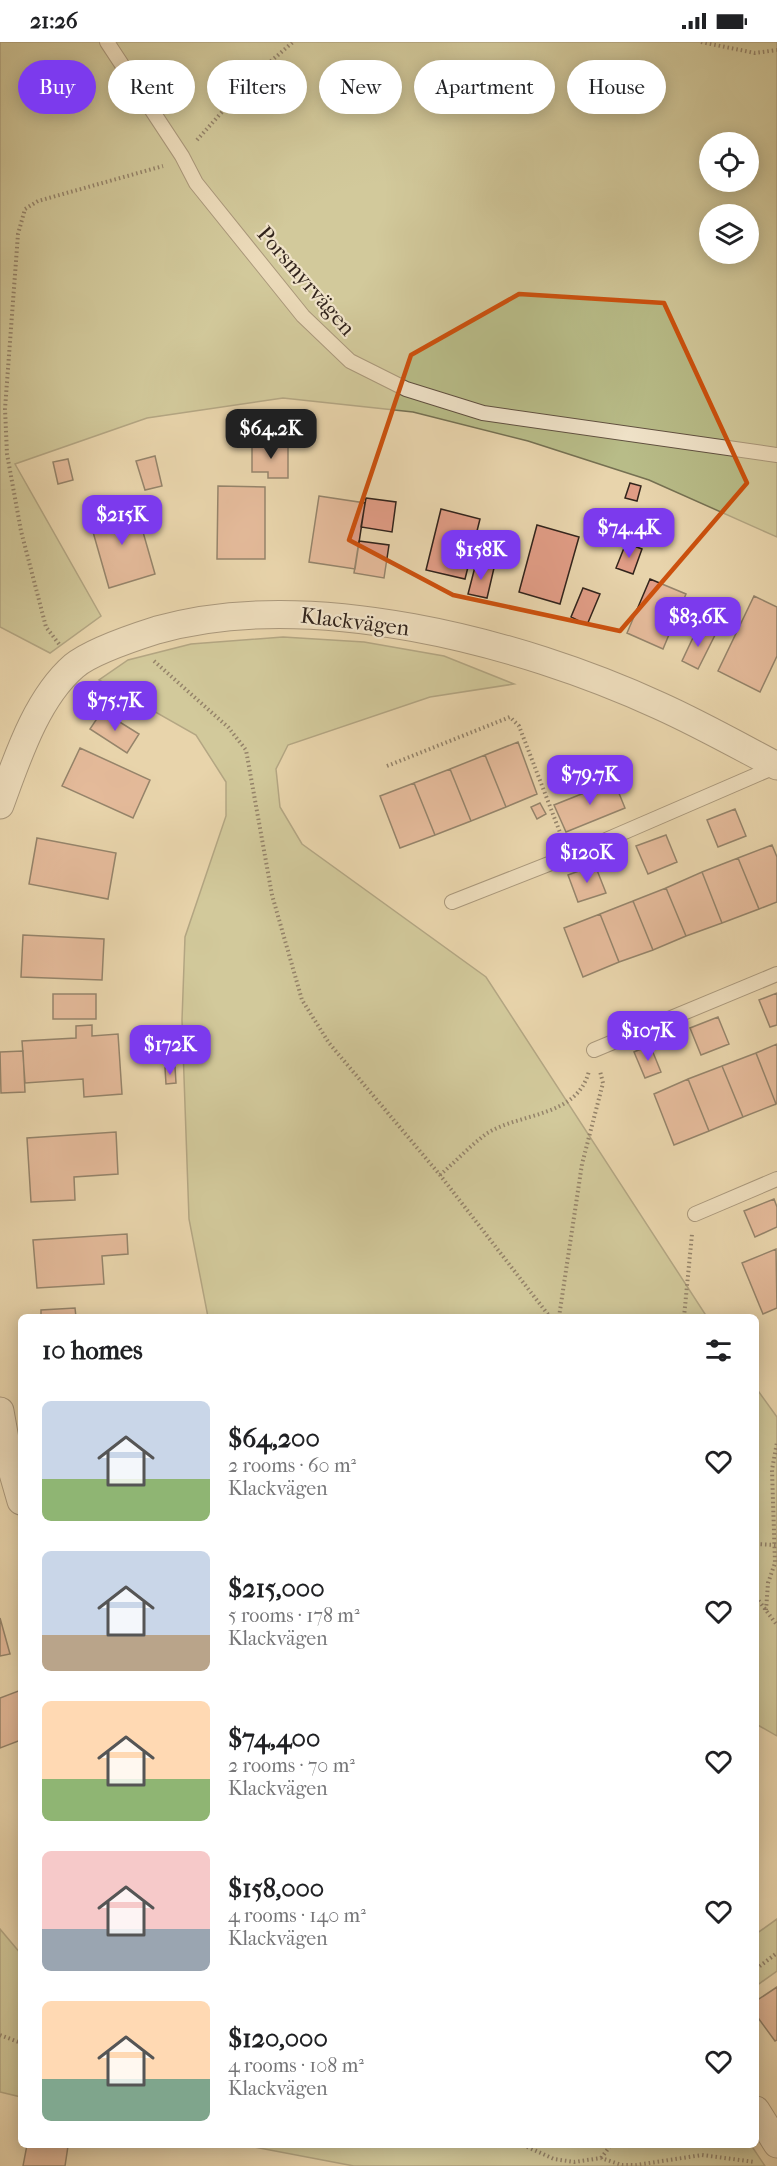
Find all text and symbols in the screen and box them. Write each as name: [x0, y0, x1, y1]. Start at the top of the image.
text: 21:26: [30, 8, 78, 34]
chip: Buy: [18, 60, 96, 114]
chip: Rent: [108, 60, 195, 114]
chip: Filters: [207, 60, 307, 114]
chip: New: [319, 60, 402, 114]
chip: Apartment: [414, 60, 555, 114]
chip: House: [567, 60, 666, 114]
map controls: [699, 132, 759, 264]
button: locate: [699, 132, 759, 192]
button: layers: [699, 204, 759, 264]
street label: Porsmyrvägen: [251, 221, 361, 341]
pin: $64.2K: [222, 409, 320, 460]
text: $64.2K: [240, 417, 302, 440]
pin: $215K: [80, 495, 164, 546]
text: $215K: [96, 503, 148, 526]
pin: $74.4K: [580, 508, 678, 559]
text: $74.4K: [597, 516, 661, 539]
pin: $158K: [439, 530, 523, 581]
text: $158K: [455, 538, 507, 561]
pin: $83.6K: [649, 597, 747, 648]
street label: Klackvägen: [299, 602, 411, 642]
text: $83.6K: [669, 605, 727, 628]
pin: $75.7K: [66, 681, 164, 732]
text: $75.7K: [87, 689, 143, 712]
pin: $79.7K: [541, 755, 639, 806]
text: $79.7K: [561, 763, 619, 786]
pin: $120K: [545, 833, 629, 884]
text: $120K: [560, 841, 614, 864]
pin: $107K: [606, 1011, 690, 1062]
text: $107K: [621, 1019, 675, 1042]
pin: $172K: [128, 1025, 212, 1076]
text: $172K: [144, 1033, 196, 1056]
icon: filters: [702, 1334, 735, 1367]
text: 10 homes: [42, 1335, 143, 1366]
text: $64,200: [228, 1423, 320, 1454]
icon: home: [90, 1425, 162, 1497]
icon: heart: [702, 1445, 735, 1478]
text: 2 rooms · 60 m²: [228, 1454, 356, 1477]
text: Klackvägen: [228, 1477, 328, 1500]
text: $215,000: [228, 1573, 325, 1604]
icon: home: [90, 1575, 162, 1647]
icon: heart: [702, 1595, 735, 1628]
text: 5 rooms · 178 m²: [228, 1604, 360, 1627]
text: Klackvägen: [228, 1627, 328, 1650]
text: $74,400: [228, 1723, 320, 1754]
icon: home: [90, 1725, 162, 1797]
icon: heart: [702, 1745, 735, 1778]
text: 2 rooms · 70 m²: [228, 1754, 355, 1777]
text: Klackvägen: [228, 1777, 328, 1800]
text: $158,000: [228, 1873, 324, 1904]
icon: home: [90, 1875, 162, 1947]
icon: heart: [702, 1895, 735, 1928]
text: 4 rooms · 140 m²: [228, 1904, 366, 1927]
text: Klackvägen: [228, 1927, 328, 1950]
text: $120,000: [228, 2023, 328, 2054]
icon: home: [90, 2025, 162, 2097]
icon: heart: [702, 2045, 735, 2078]
text: 4 rooms · 108 m²: [228, 2054, 364, 2077]
text: Klackvägen: [228, 2077, 328, 2100]

